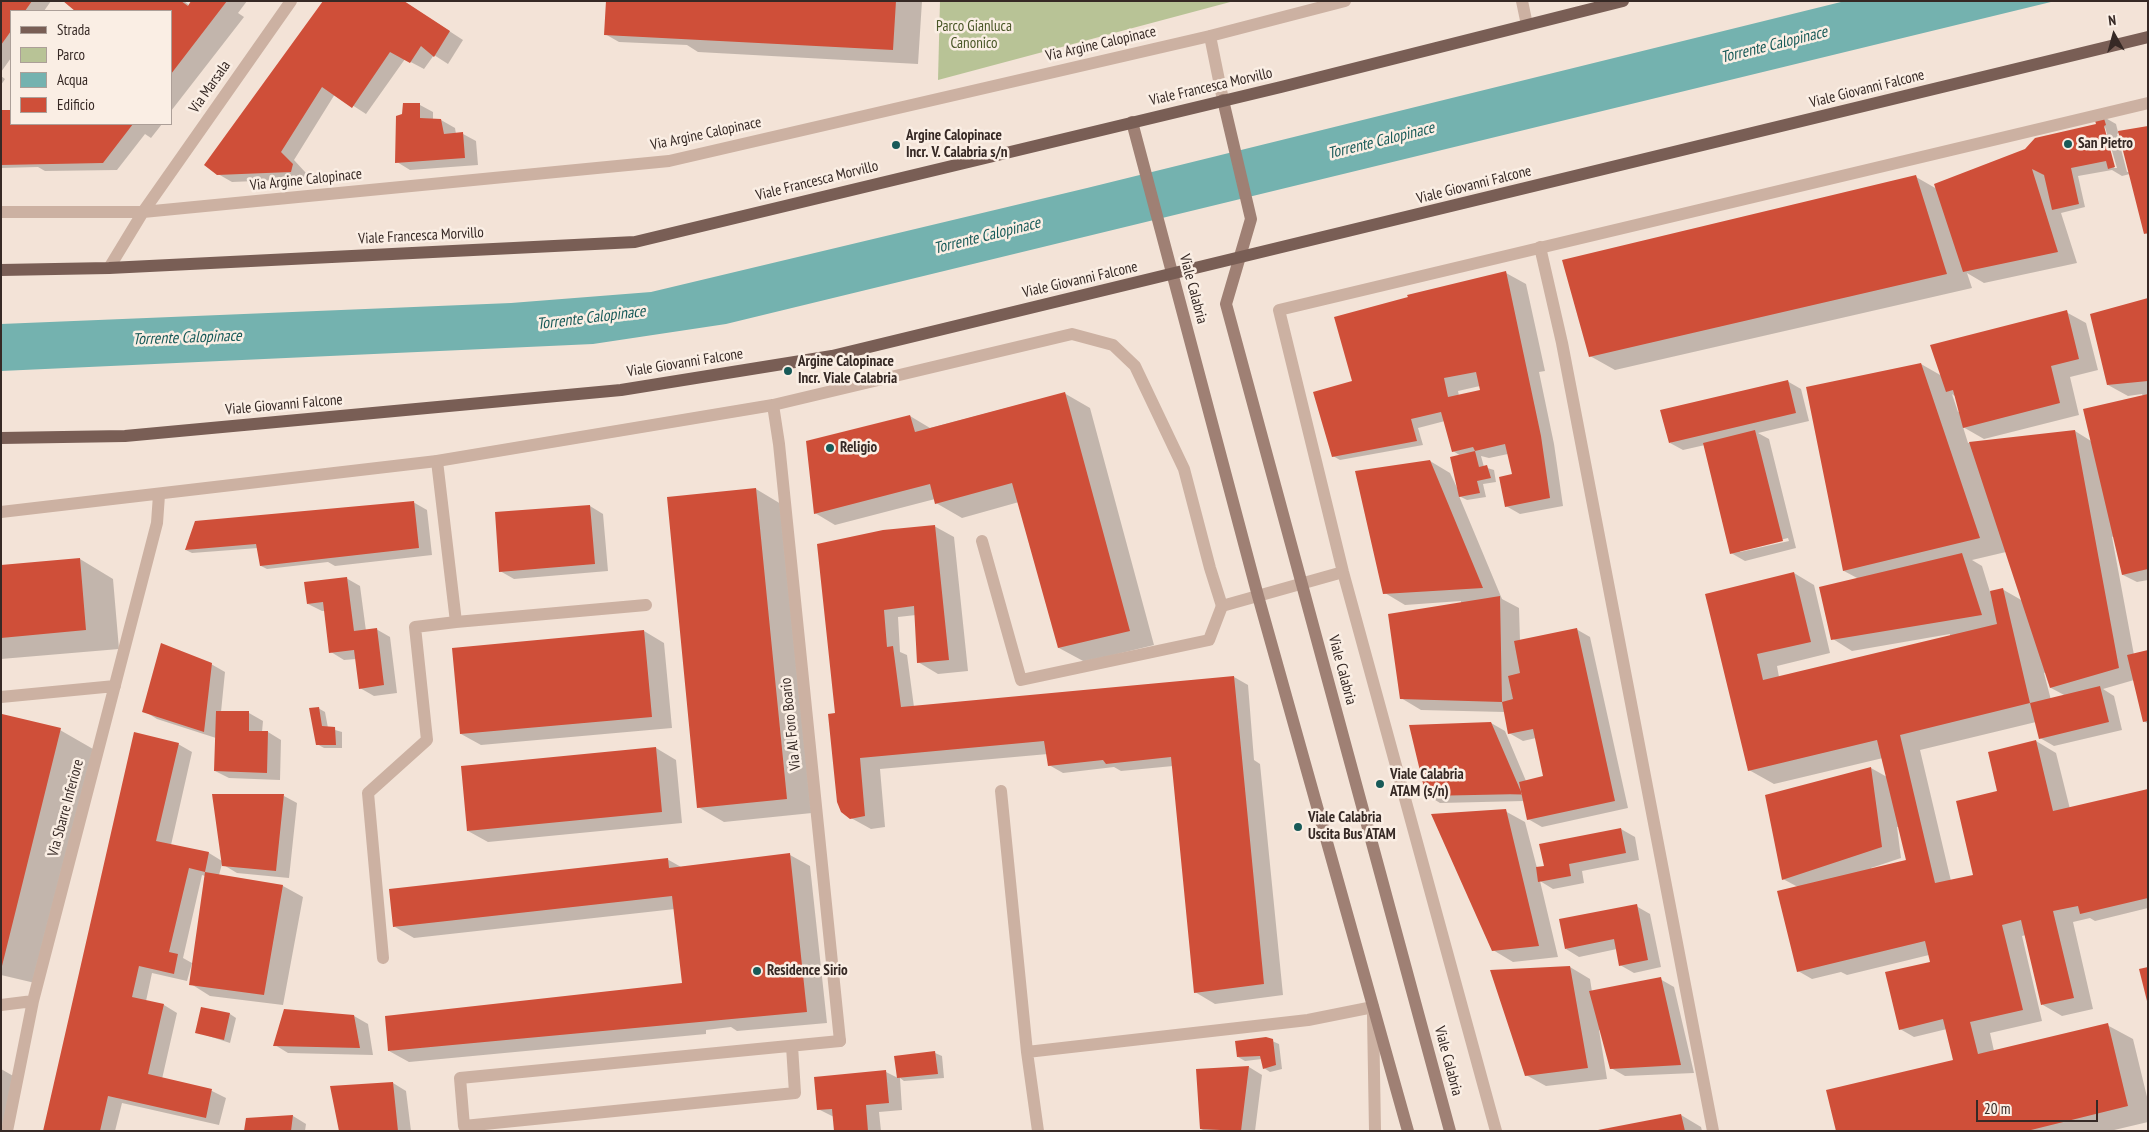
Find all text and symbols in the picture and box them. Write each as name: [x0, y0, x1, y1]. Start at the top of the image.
legend: [10, 10, 172, 125]
north arrow: [2089, 10, 2139, 60]
text: N: [2107, 11, 2117, 30]
park label: Parco Gianluca Canonico: [936, 18, 1012, 53]
text: Strada: [57, 20, 90, 39]
water label: Torrente Calopinace: [1719, 22, 1829, 68]
street label: Via Argine Calopinace: [1044, 23, 1158, 65]
text: Parco: [57, 45, 85, 64]
street label: Via Marsala: [186, 57, 234, 117]
street label: Viale Francesca Morvillo: [1148, 64, 1274, 110]
street label: Viale Giovanni Falcone: [1808, 66, 1926, 112]
text: Acqua: [57, 70, 88, 89]
text: Edificio: [57, 95, 95, 114]
street label: Via Argine Calopinace: [649, 113, 763, 155]
water label: Torrente Calopinace: [1326, 118, 1436, 164]
place label: Argine Calopinace Incr. V. Calabria s/n: [906, 127, 1008, 162]
place label: San Pietro: [2078, 135, 2133, 153]
marker: San Pietro: [2062, 138, 2074, 150]
marker: Argine Calopinace Incr. V. Calabria s/n: [890, 139, 902, 151]
street label: Viale Francesca Morvillo: [754, 157, 880, 205]
street label: Viale Giovanni Falcone: [1415, 162, 1533, 208]
street label: Via Argine Calopinace: [249, 165, 363, 195]
water label: Torrente Calopinace: [932, 213, 1042, 259]
street label: Viale Francesca Morvillo: [358, 224, 484, 248]
street label: Viale Calabria: [1175, 252, 1211, 326]
street label: Viale Giovanni Falcone: [1021, 258, 1139, 302]
water label: Torrente Calopinace: [536, 302, 646, 334]
water label: Torrente Calopinace: [132, 327, 242, 349]
street label: Viale Giovanni Falcone: [626, 345, 744, 381]
place label: Argine Calopinace Incr. Viale Calabria: [798, 353, 897, 388]
marker: Argine Calopinace Incr. Viale Calabria: [782, 365, 794, 377]
street label: Viale Giovanni Falcone: [225, 391, 343, 419]
place label: Religio: [840, 439, 877, 457]
marker: Religio: [824, 442, 836, 454]
street label: Viale Calabria: [1324, 633, 1360, 707]
street label: Via Al Foro Boario: [777, 677, 805, 771]
street label: Via Sbarre Inferiore: [44, 757, 88, 859]
place label: Viale Calabria ATAM (s/n): [1390, 766, 1464, 801]
marker: Viale Calabria ATAM (s/n): [1374, 778, 1386, 790]
place label: Viale Calabria Uscita Bus ATAM: [1308, 809, 1396, 844]
marker: Viale Calabria Uscita Bus ATAM: [1292, 821, 1304, 833]
place label: Residence Sirio: [767, 962, 848, 980]
marker: Residence Sirio: [751, 965, 763, 977]
street label: Viale Calabria: [1430, 1024, 1466, 1098]
scale bar: [1979, 1090, 2102, 1122]
text: 20 m: [1984, 1099, 2010, 1118]

